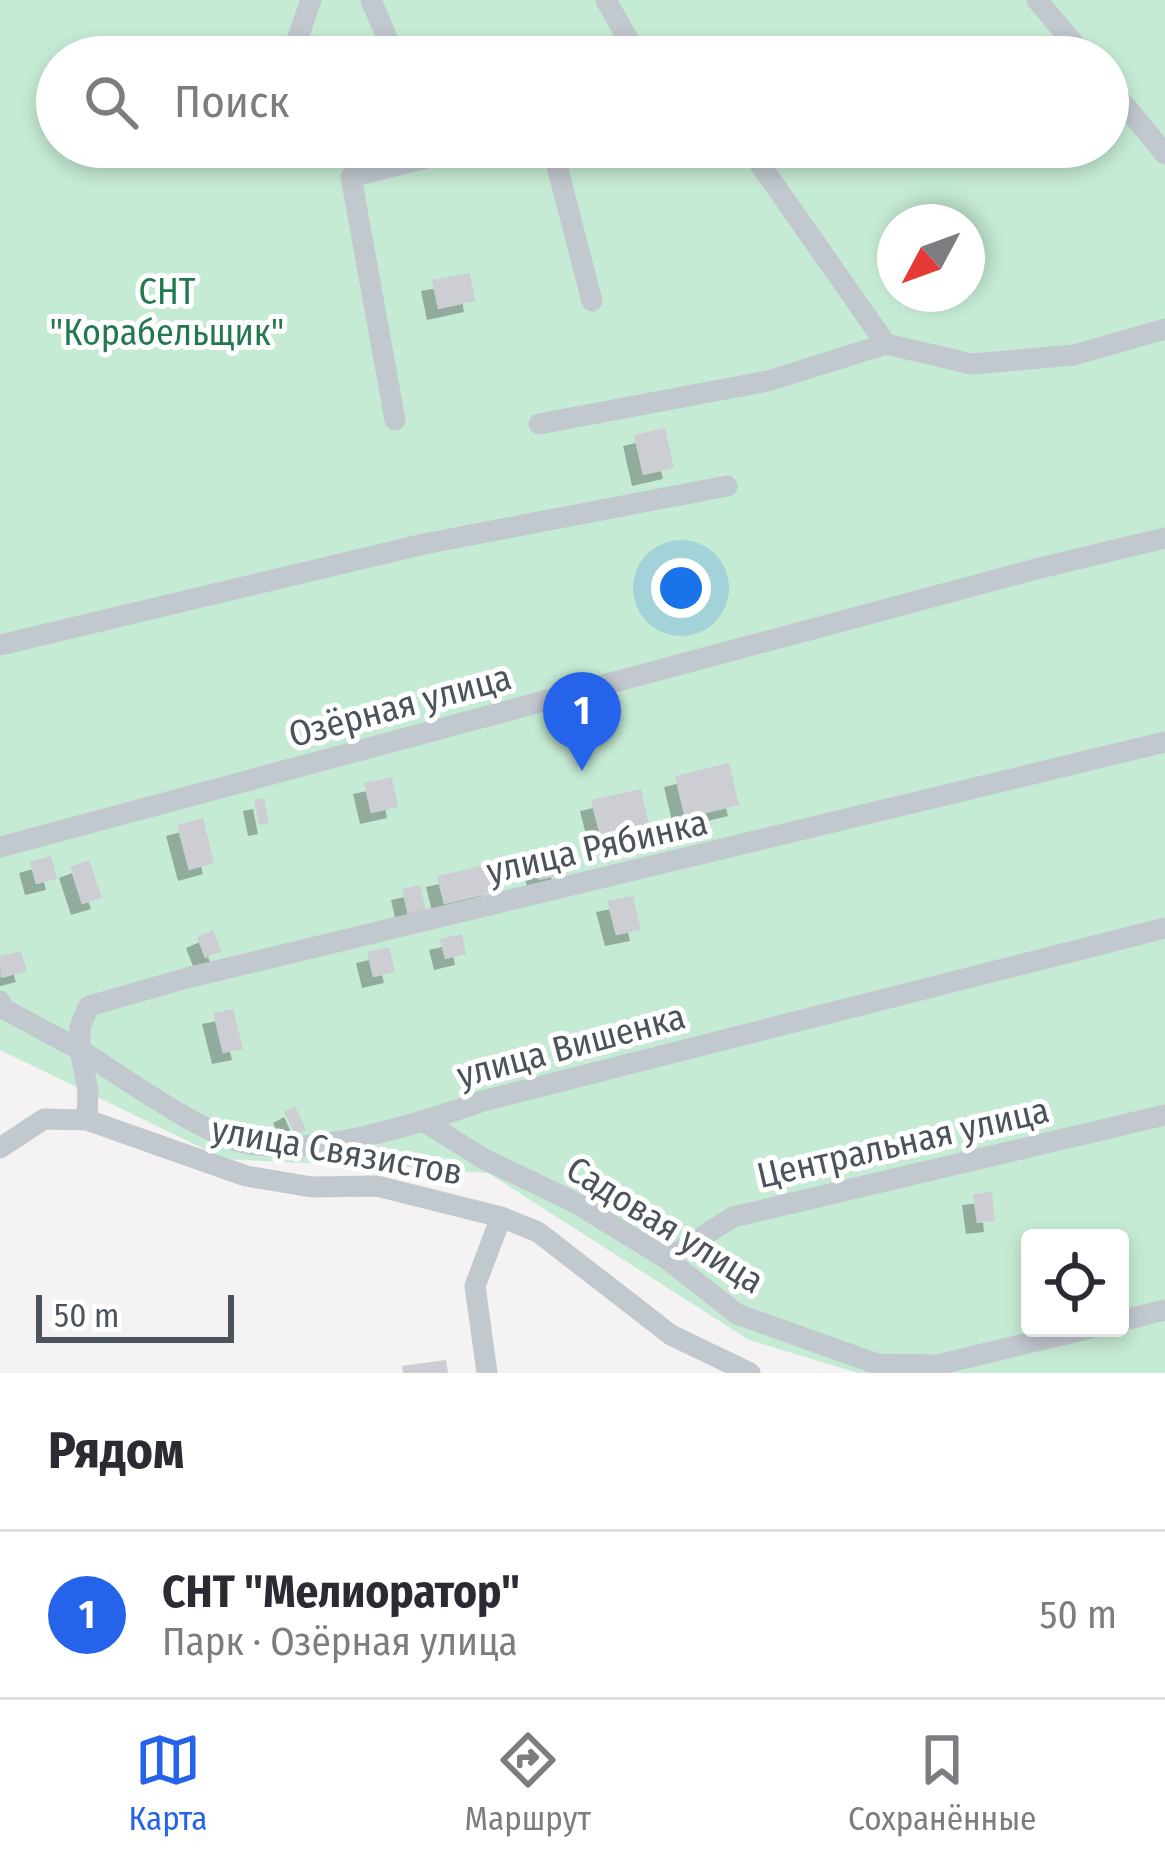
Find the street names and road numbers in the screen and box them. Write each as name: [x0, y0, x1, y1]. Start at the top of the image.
street label: Озёрная улица: [284, 655, 516, 757]
street label: улица Рябинка: [482, 800, 712, 894]
street label: улица Вишенка: [452, 994, 690, 1098]
street label: Центральная улица: [753, 1088, 1053, 1198]
street label: улица Связистов: [208, 1107, 466, 1195]
street label: Садовая улица: [558, 1147, 772, 1303]

